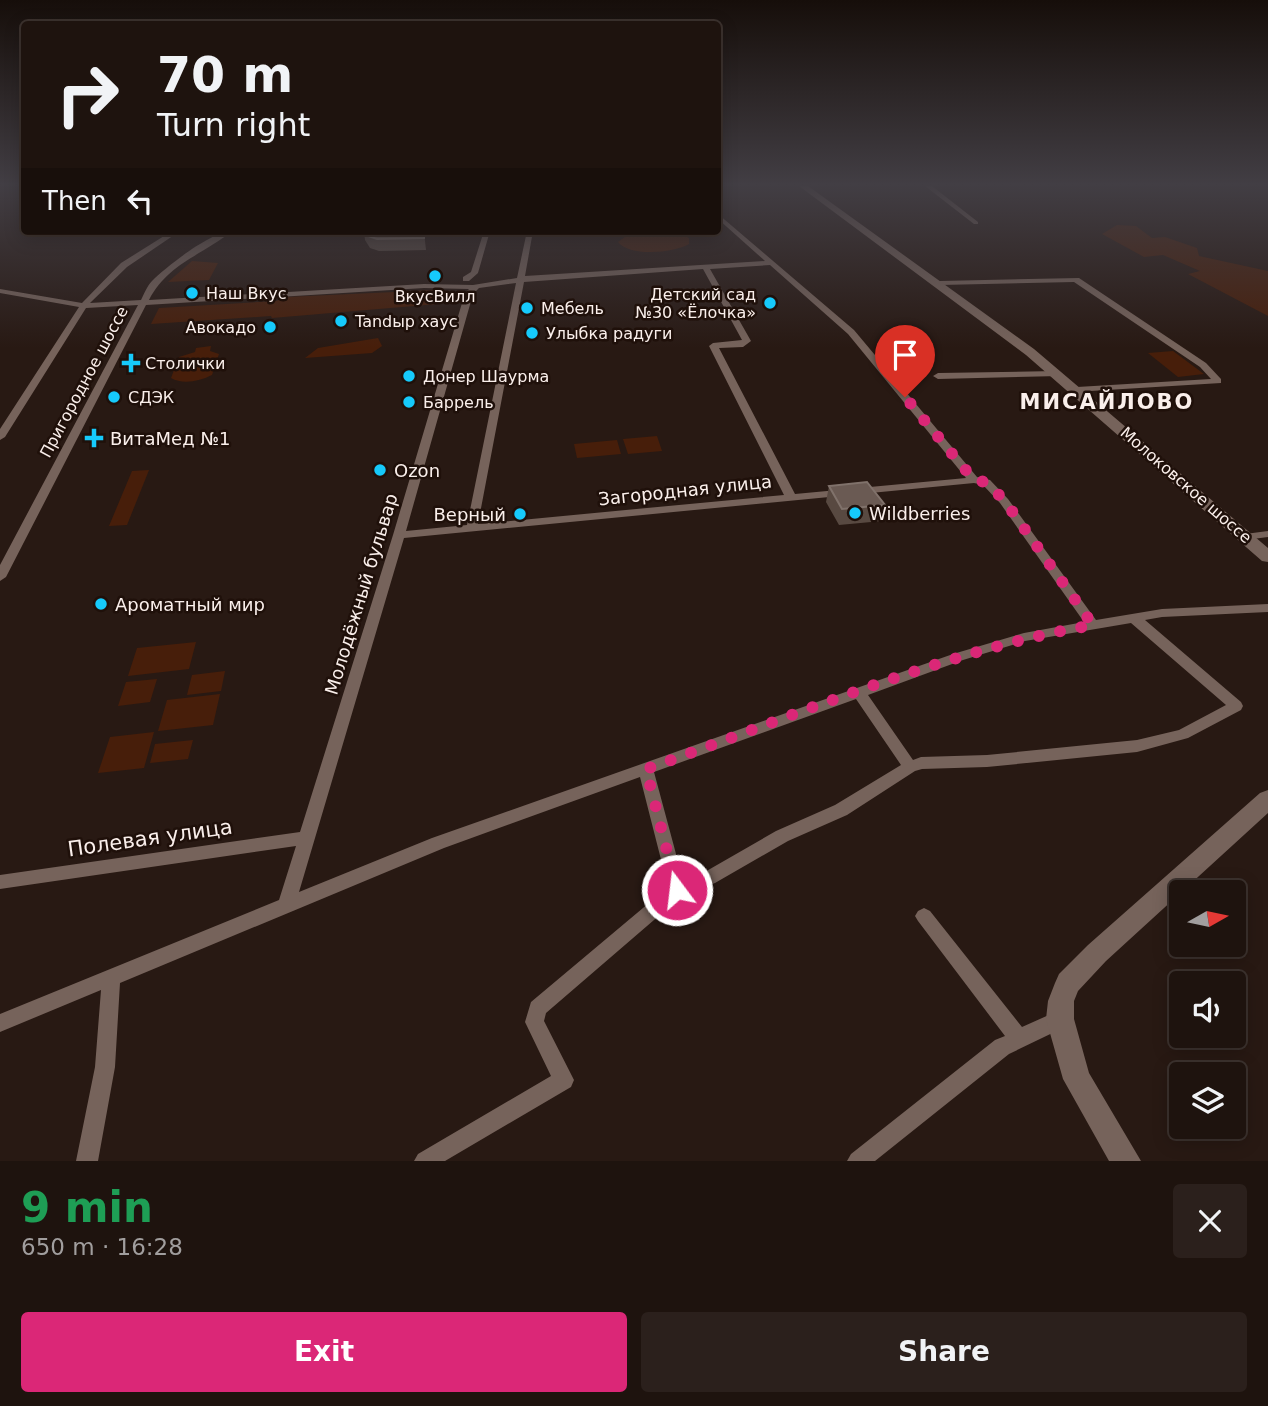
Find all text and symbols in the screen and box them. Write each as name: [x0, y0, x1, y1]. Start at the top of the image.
text: 70 m: [157, 47, 293, 104]
icon: right: [42, 49, 133, 140]
text: Turn right: [157, 106, 310, 144]
icon: left: [121, 182, 159, 220]
text: Then: [42, 186, 107, 216]
marker: ВкусВилл: [427, 268, 443, 284]
place label: Наш Вкус: [206, 284, 286, 303]
marker: Наш Вкус: [184, 285, 200, 301]
place label: Детский сад №30 «Ёлочка»: [635, 285, 756, 322]
place label: ВкусВилл: [395, 287, 475, 306]
marker: Детский сад №30 «Ёлочка»: [762, 295, 778, 311]
place label: Мебель: [541, 299, 604, 318]
marker: Мебель: [519, 300, 535, 316]
street label: Пригородное шоссе: [36, 303, 132, 461]
place label: Tandыр хаус: [354, 312, 458, 331]
marker: Tandыр хаус: [333, 313, 349, 329]
place label: Авокадо: [186, 318, 256, 337]
marker: Авокадо: [262, 319, 278, 335]
place label: Улыбка радуги: [546, 324, 672, 343]
marker: Улыбка радуги: [524, 325, 540, 341]
pin: [875, 325, 935, 397]
icon: arrive: [886, 336, 924, 374]
place label: Столички: [145, 354, 225, 373]
marker: Столички: [123, 355, 139, 371]
place label: Донер Шаурма: [423, 367, 549, 386]
marker: Донер Шаурма: [401, 368, 417, 384]
place label: СДЭК: [128, 388, 175, 407]
marker: СДЭК: [106, 389, 122, 405]
district label: МИСАЙЛОВО: [1020, 389, 1194, 414]
place label: Баррель: [423, 393, 494, 412]
marker: Баррель: [401, 394, 417, 410]
street label: Молоковское шоссе: [1117, 423, 1255, 547]
marker: ВитаМед №1: [84, 428, 104, 448]
place label: ВитаМед №1: [110, 428, 231, 449]
place label: Ozon: [394, 460, 440, 481]
marker: Ozon: [372, 462, 388, 478]
street label: Загородная улица: [597, 470, 773, 510]
street label: Молодёжный бульвар: [320, 491, 402, 697]
place label: Wildberries: [869, 503, 970, 524]
place label: Верный: [433, 504, 506, 525]
marker: Wildberries: [847, 505, 863, 521]
marker: Верный: [512, 506, 528, 522]
place label: Ароматный мир: [115, 594, 265, 615]
marker: Ароматный мир: [93, 596, 109, 612]
street label: Полевая улица: [66, 815, 234, 861]
position arrow: [640, 853, 714, 927]
north arrow: [1169, 880, 1246, 957]
map controls: [1169, 880, 1246, 1139]
button: sound: [1169, 971, 1246, 1048]
button: layers: [1169, 1062, 1246, 1139]
text: 9 min: [21, 1183, 153, 1232]
button: close: [1173, 1184, 1247, 1258]
text: 650 m · 16:28: [21, 1234, 183, 1260]
button: Exit: [21, 1312, 627, 1392]
button: Share: [641, 1312, 1247, 1392]

